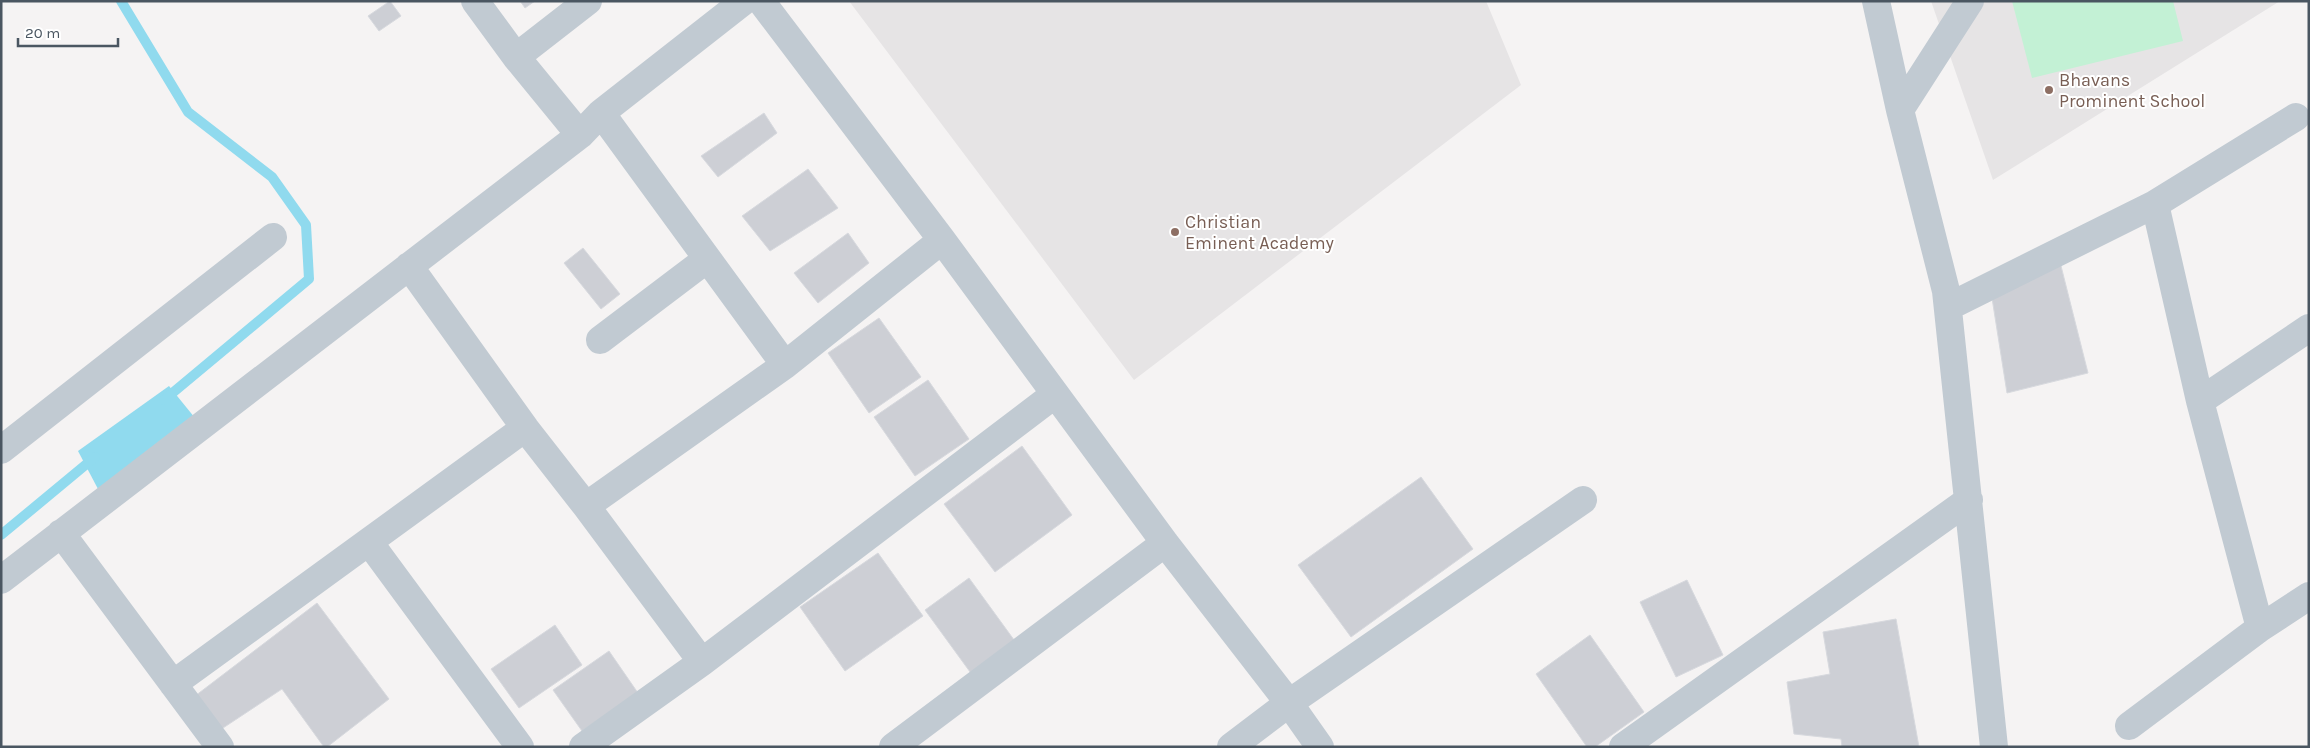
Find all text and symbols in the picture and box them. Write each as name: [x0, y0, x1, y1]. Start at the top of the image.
scale bar: [18, 15, 118, 47]
text: 20 m: [25, 24, 60, 42]
place label: Bhavans Prominent School: [2059, 69, 2205, 112]
marker: Bhavans Prominent School: [2043, 84, 2055, 96]
place label: Christian Eminent Academy: [1185, 211, 1335, 254]
marker: Christian Eminent Academy: [1169, 226, 1181, 238]

